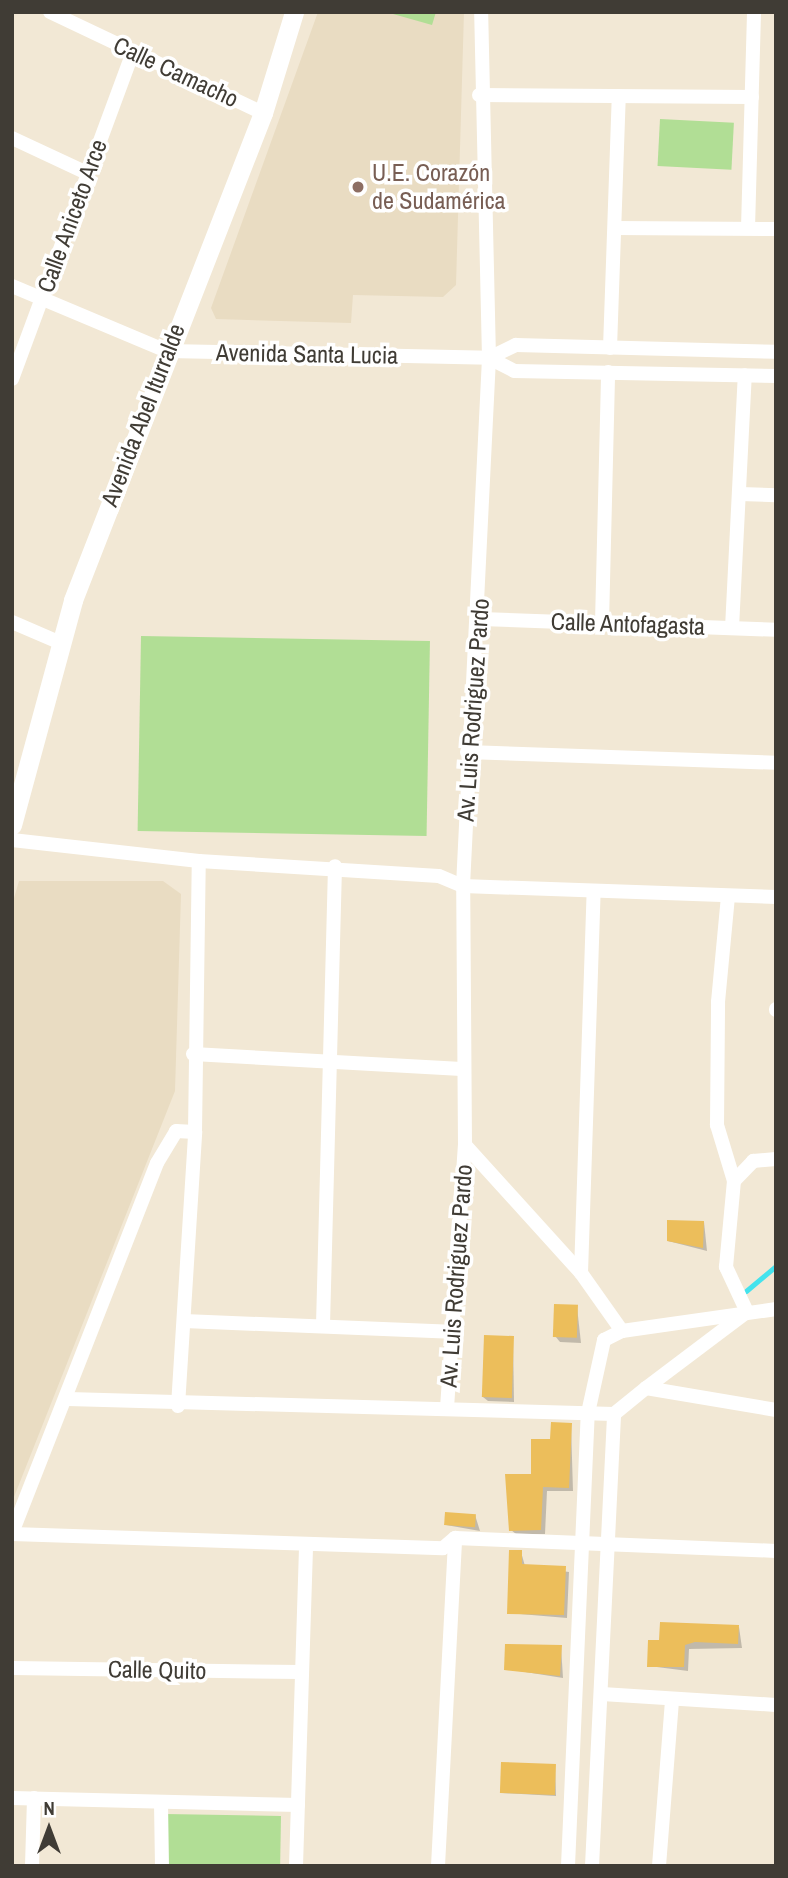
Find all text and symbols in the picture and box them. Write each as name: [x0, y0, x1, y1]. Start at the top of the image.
street label: Calle Camacho: [109, 31, 243, 113]
street label: Calle Aniceto Arce: [31, 134, 113, 298]
place label: U.E. Corazón de Sudamérica: [372, 159, 505, 215]
marker: U.E. Corazón de Sudamérica: [350, 179, 366, 195]
street label: Avenida Abel Iturralde: [95, 319, 191, 511]
street label: Avenida Santa Lucia: [216, 338, 398, 370]
street label: Av. Luis Rodriguez Pardo: [451, 597, 495, 823]
street label: Calle Antofagasta: [550, 607, 706, 641]
street label: Av. Luis Rodriguez Pardo: [434, 1163, 478, 1389]
street label: Calle Quito: [108, 1655, 206, 1685]
north arrow: [14, 1794, 84, 1864]
text: N: [43, 1795, 55, 1821]

